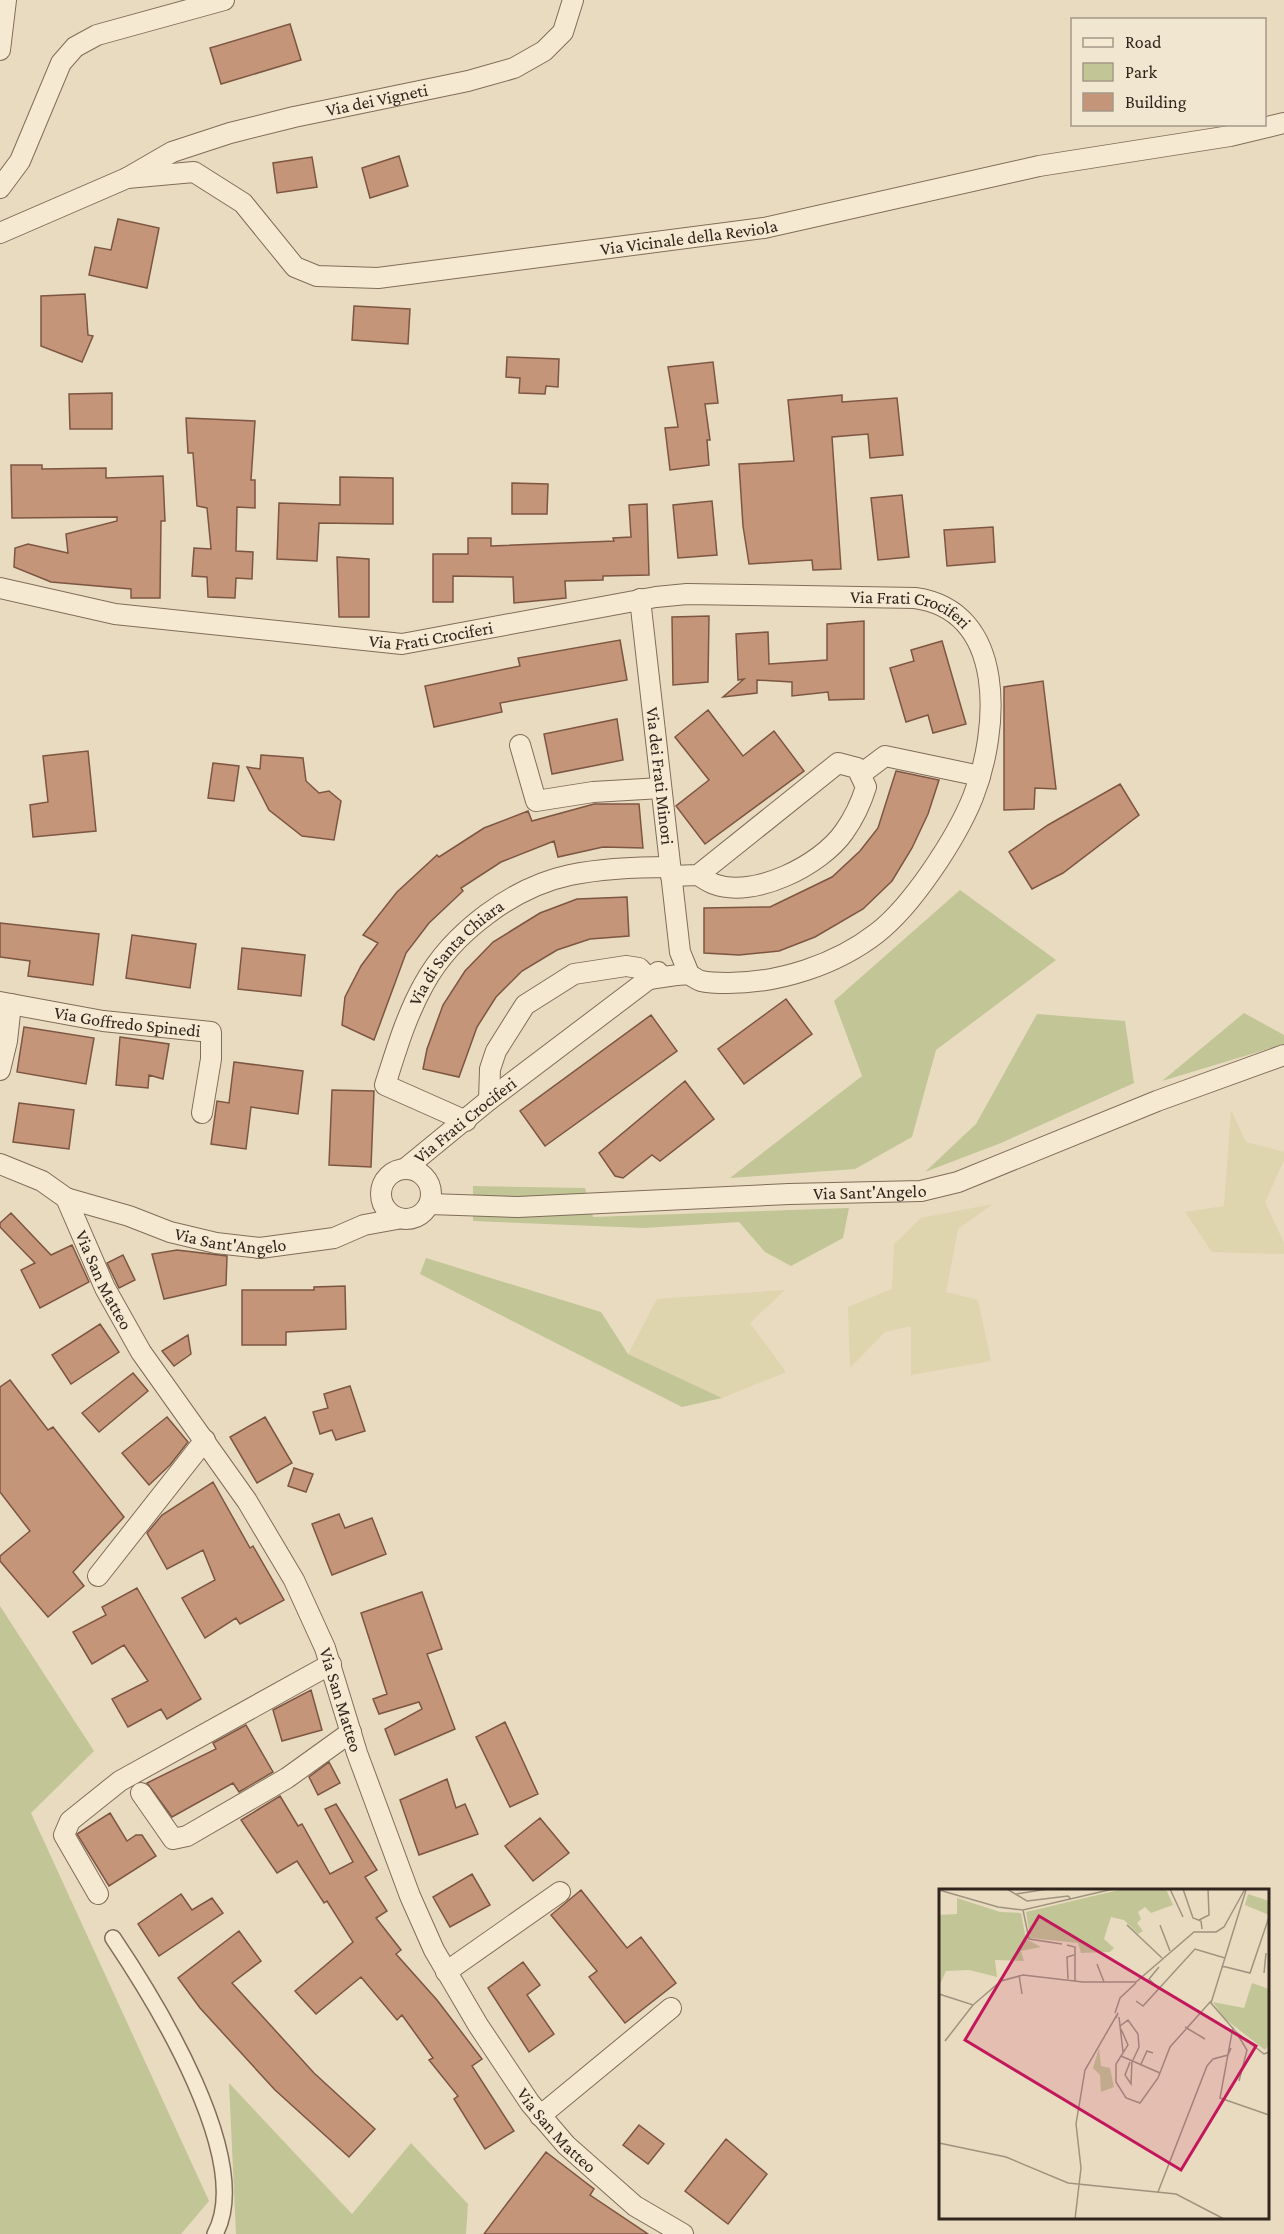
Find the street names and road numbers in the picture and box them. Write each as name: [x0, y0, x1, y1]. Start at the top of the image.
street label: Via dei Vigneti: [324, 80, 430, 120]
street label: Via Vicinale della Reviola: [599, 215, 779, 259]
street label: Via Frati Crociferi: [850, 587, 975, 633]
street label: Via Frati Crociferi: [368, 617, 495, 654]
street label: Via dei Frati Minori: [642, 706, 678, 846]
street label: Via di Santa Chiara: [405, 896, 507, 1009]
street label: Via Goffredo Spinedi: [53, 1002, 202, 1041]
street label: Via Frati Crociferi: [410, 1073, 520, 1167]
street label: Via Sant'Angelo: [813, 1180, 928, 1203]
street label: Via Sant'Angelo: [173, 1223, 288, 1258]
street label: Via San Matteo: [71, 1227, 136, 1333]
street label: Via San Matteo: [315, 1645, 366, 1755]
street label: Via San Matteo: [513, 2084, 600, 2177]

